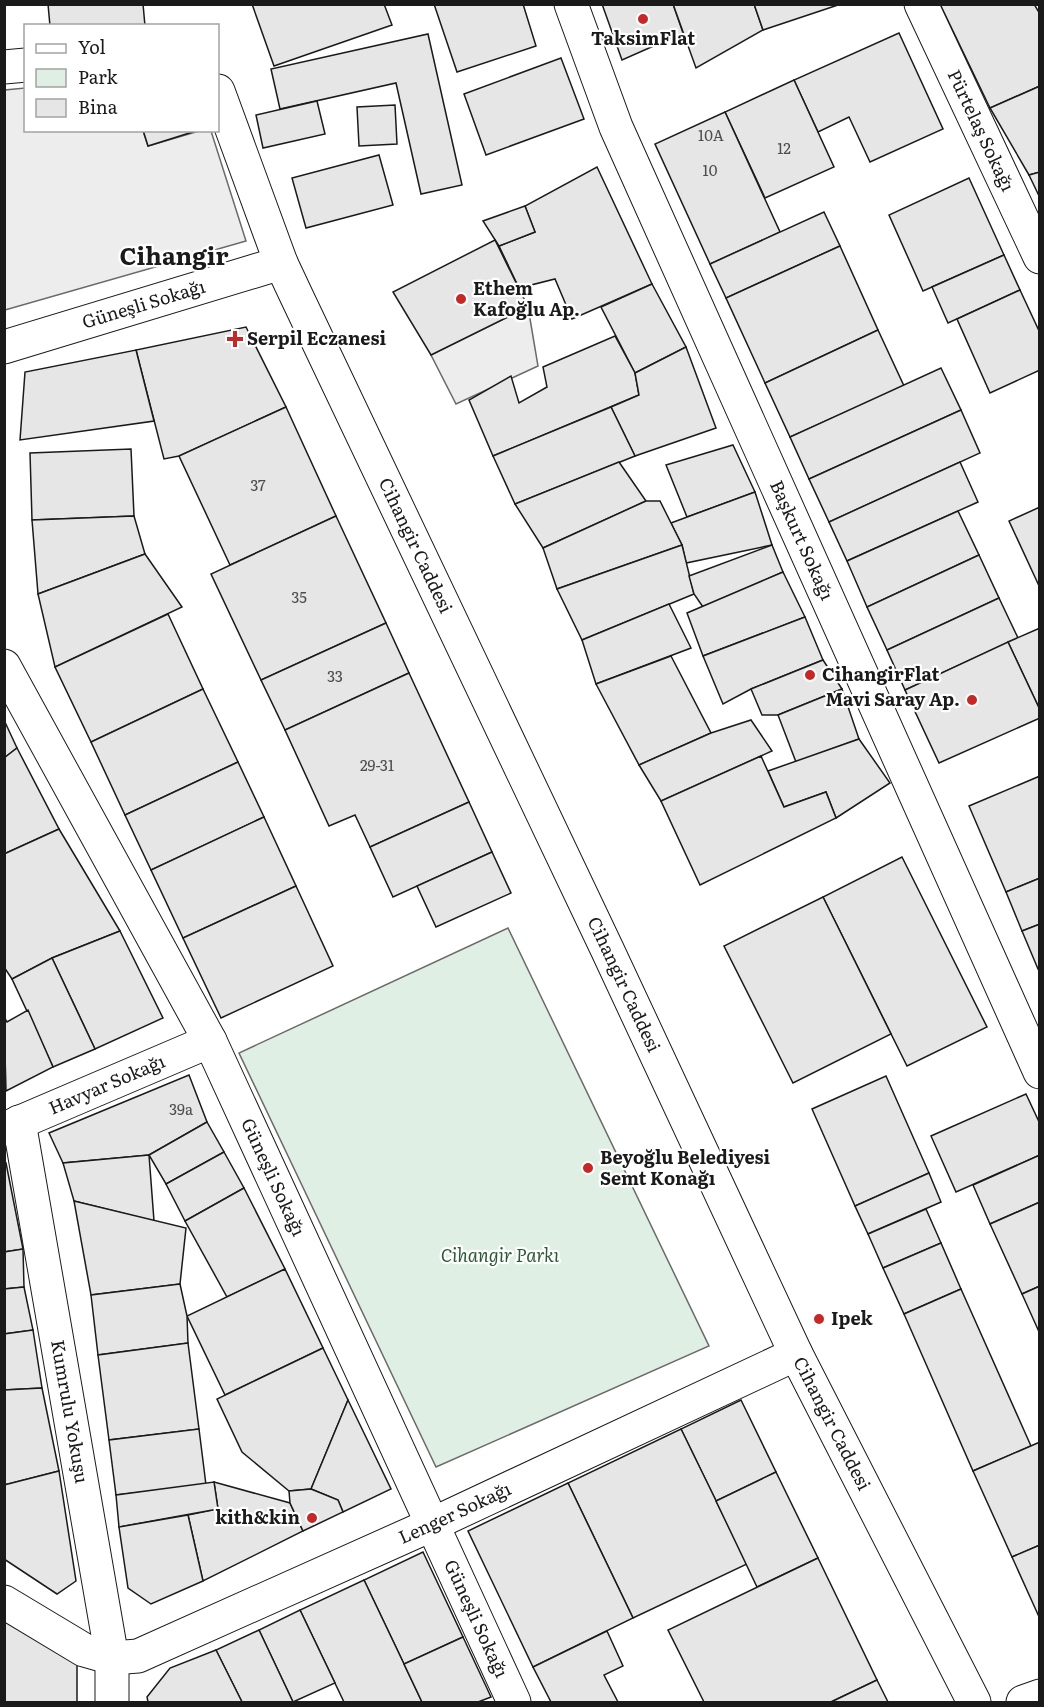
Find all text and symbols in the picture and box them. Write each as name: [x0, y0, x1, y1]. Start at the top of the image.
marker: TaksimFlat: [636, 12, 650, 26]
legend: [24, 24, 219, 132]
place label: TaksimFlat: [591, 24, 695, 51]
text: Yol: [78, 33, 106, 60]
text: Park: [78, 63, 119, 90]
street label: Pürtelaş Sokağı: [942, 65, 1022, 196]
text: Bina: [78, 93, 118, 120]
house number: 10A: [698, 123, 724, 146]
house number: 12: [777, 136, 791, 159]
house number: 10: [703, 158, 718, 181]
district label: Cihangir: [120, 237, 228, 272]
street label: Güneşli Sokağı: [78, 272, 208, 335]
place label: Ethem Kafoğlu Ap.: [473, 274, 580, 322]
marker: Ethem Kafoğlu Ap.: [454, 292, 468, 306]
place label: Serpil Eczanesi: [247, 324, 386, 351]
marker: Serpil Eczanesi: [228, 332, 242, 346]
house number: 37: [250, 473, 266, 496]
street label: Cihangir Caddesi: [373, 473, 460, 617]
street label: Başkurt Sokağı: [764, 475, 842, 604]
house number: 35: [291, 585, 307, 608]
place label: CihangirFlat: [822, 660, 939, 687]
house number: 33: [327, 664, 343, 687]
marker: CihangirFlat: [803, 668, 817, 682]
place label: Mavi Saray Ap.: [826, 685, 960, 712]
marker: Mavi Saray Ap.: [965, 693, 979, 707]
house number: 29-31: [360, 753, 394, 776]
street label: Cihangir Caddesi: [581, 912, 668, 1056]
street label: Havyar Sokağı: [44, 1047, 169, 1120]
house number: 39a: [169, 1097, 194, 1120]
street label: Güneşli Sokağı: [235, 1113, 313, 1240]
place label: Beyoğlu Belediyesi Semt Konağı: [600, 1143, 771, 1191]
marker: Beyoğlu Belediyesi Semt Konağı: [581, 1161, 595, 1175]
park label: Cihangir Parkı: [441, 1241, 560, 1268]
place label: Ipek: [831, 1304, 873, 1331]
marker: Ipek: [812, 1312, 826, 1326]
street label: Kumrulu Yokuşu: [45, 1337, 96, 1485]
street label: Cihangir Caddesi: [788, 1351, 879, 1495]
street label: Lenger Sokağı: [394, 1474, 515, 1550]
place label: kith&kin: [215, 1503, 300, 1530]
marker: kith&kin: [305, 1511, 319, 1525]
street label: Güneşli Sokağı: [438, 1555, 516, 1682]

